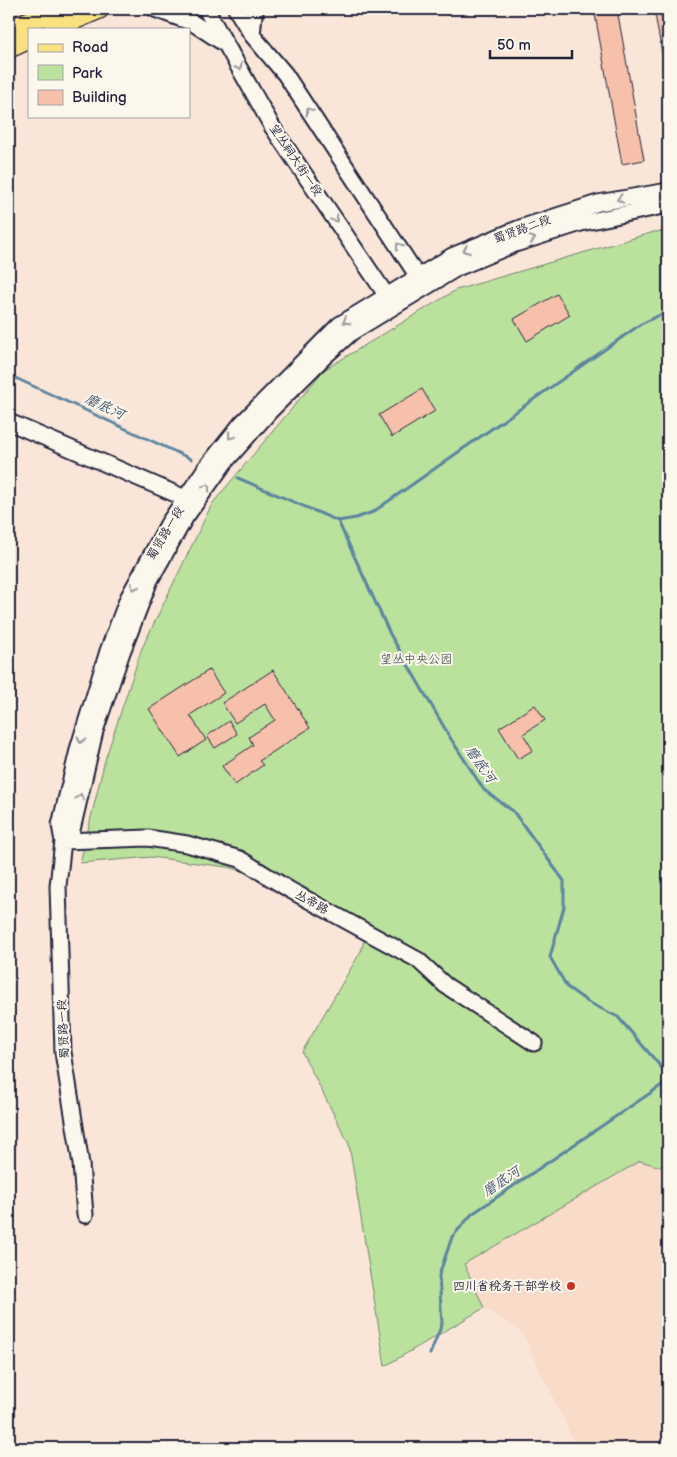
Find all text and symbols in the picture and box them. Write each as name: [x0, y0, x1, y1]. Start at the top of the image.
legend: [28, 28, 190, 118]
scale bar: [490, 28, 572, 60]
text: 50 m: [497, 36, 531, 55]
text: Road: [72, 38, 108, 57]
one-way arrow: [233, 61, 243, 70]
text: Park: [72, 64, 103, 83]
text: Building: [72, 88, 127, 107]
one-way arrow: [306, 107, 315, 116]
street label: 望丛祠大街一段: [266, 121, 325, 199]
one-way arrow: [616, 193, 625, 204]
street label: 蜀贤路二段: [491, 212, 553, 247]
one-way arrow: [329, 213, 338, 222]
one-way arrow: [527, 235, 536, 245]
one-way arrow: [396, 242, 405, 252]
one-way arrow: [463, 245, 471, 255]
one-way arrow: [342, 315, 351, 324]
water label: 磨底河: [82, 390, 129, 424]
one-way arrow: [229, 430, 237, 439]
one-way arrow: [201, 483, 210, 493]
street label: 蜀贤路一段: [144, 504, 187, 563]
one-way arrow: [130, 581, 140, 590]
park label: 望丛中央公园: [380, 652, 452, 667]
one-way arrow: [76, 735, 86, 743]
water label: 磨底河: [462, 742, 501, 788]
one-way arrow: [74, 793, 85, 802]
street label: 丛帝路: [292, 887, 331, 918]
street label: 蜀贤路一段: [54, 999, 73, 1059]
water label: 磨底河: [479, 1162, 525, 1200]
place label: 四川省税务干部学校: [453, 1279, 561, 1294]
marker: 四川省税务干部学校: [565, 1280, 577, 1292]

